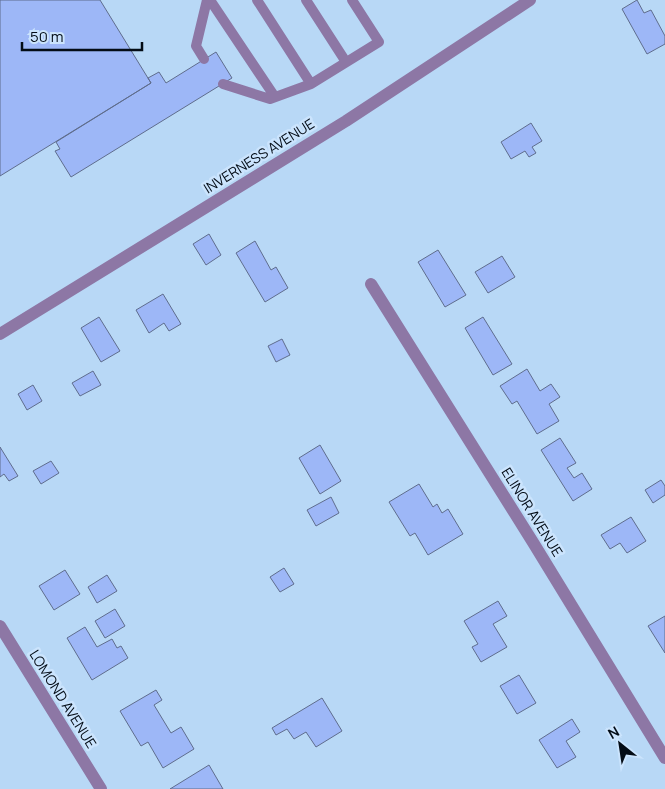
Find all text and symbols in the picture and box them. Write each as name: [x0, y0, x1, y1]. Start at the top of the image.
scale bar: [22, 20, 142, 52]
text: 50 m: [30, 26, 64, 47]
street label: INVERNESS AVENUE: [200, 114, 318, 197]
street label: ELINOR AVENUE: [497, 464, 567, 560]
street label: LOMOND AVENUE: [26, 646, 101, 751]
north arrow: [595, 719, 645, 769]
text: N: [604, 722, 622, 743]

